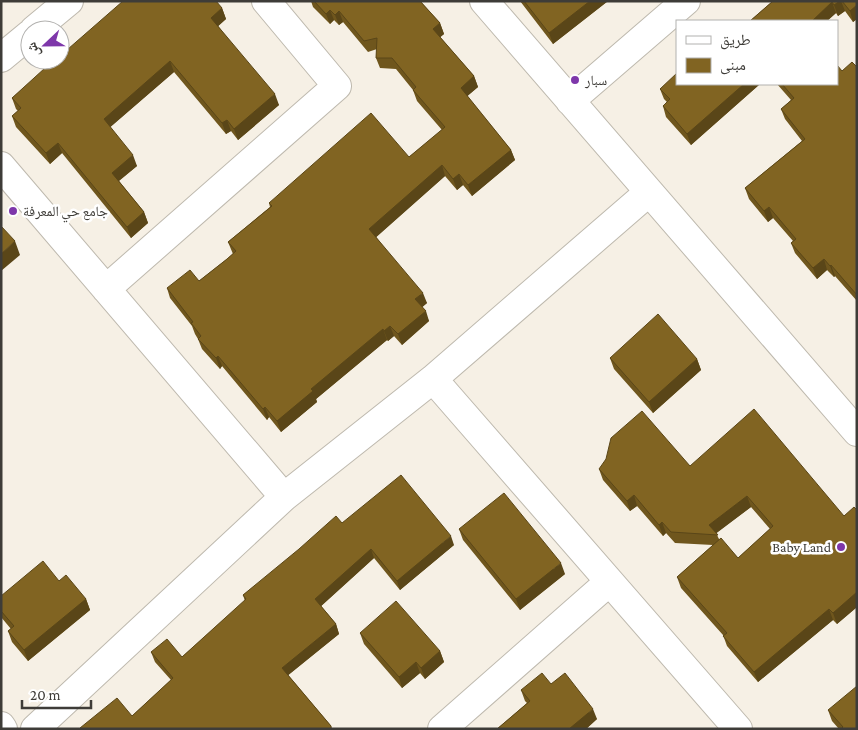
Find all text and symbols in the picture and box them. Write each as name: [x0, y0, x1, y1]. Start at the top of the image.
north arrow: [20, 20, 70, 70]
legend: [676, 20, 838, 85]
text: طريق: [720, 32, 751, 50]
text: ش: [23, 39, 44, 60]
text: مبنى: [720, 57, 746, 75]
place label: سبار: [584, 72, 607, 89]
marker: سبار: [569, 74, 581, 86]
place label: جامع حي المعرفة: [23, 203, 108, 223]
marker: جامع حي المعرفة: [7, 205, 19, 217]
place label: Baby Land: [772, 539, 832, 555]
marker: Baby Land: [835, 541, 847, 553]
scale bar: [22, 678, 91, 710]
text: 20 m: [30, 687, 61, 703]

